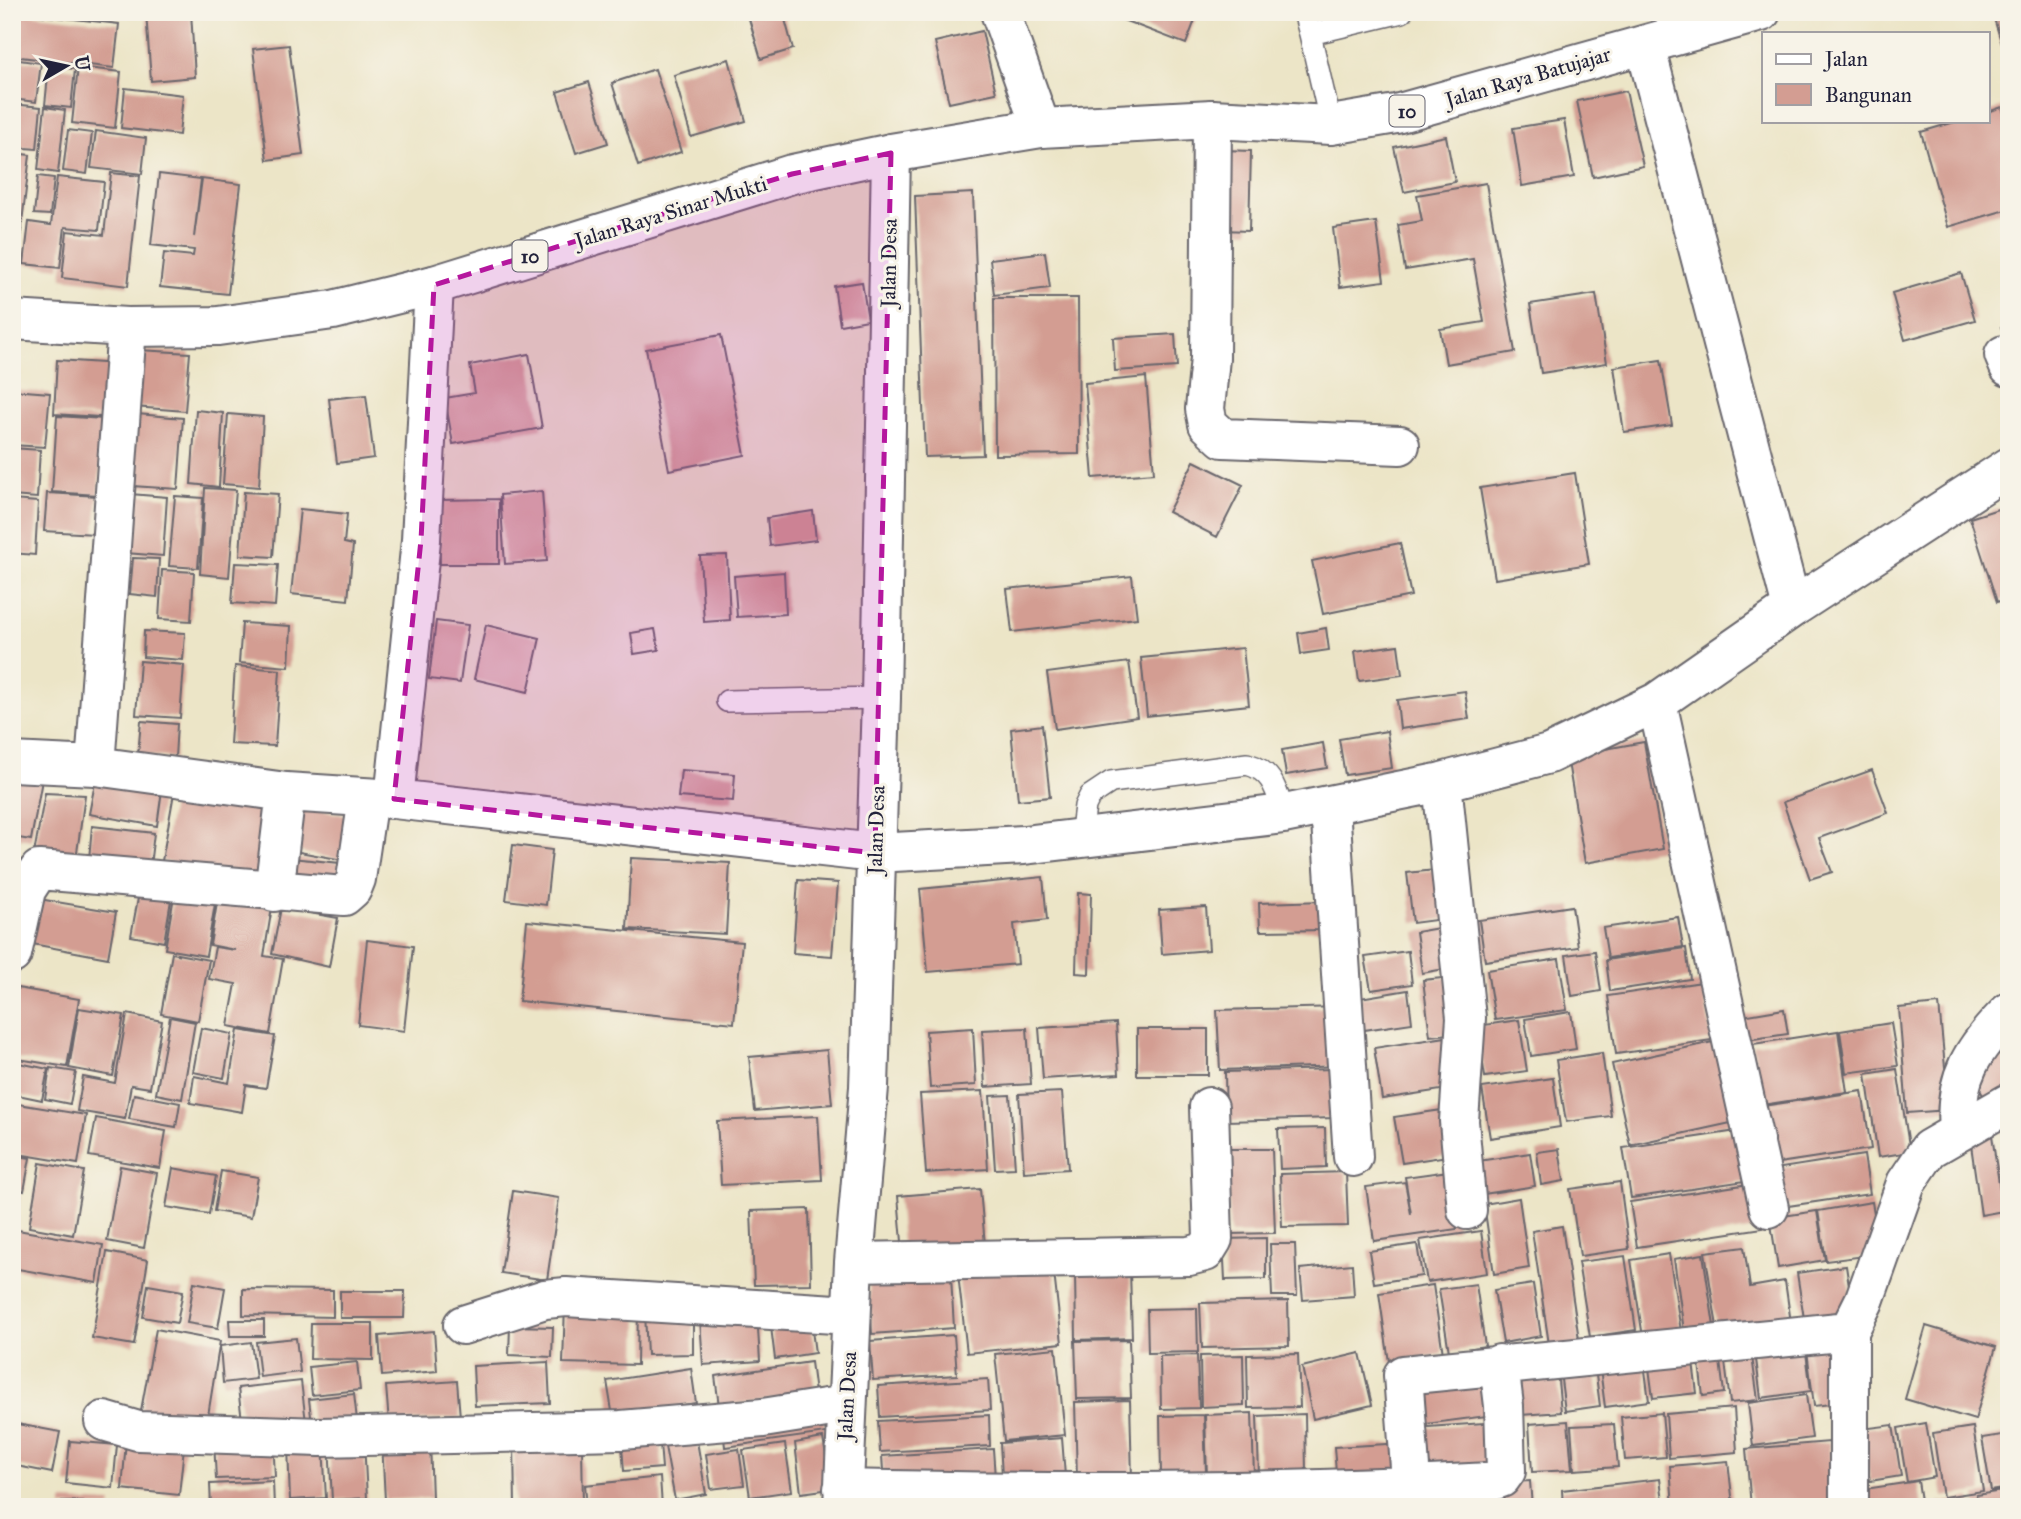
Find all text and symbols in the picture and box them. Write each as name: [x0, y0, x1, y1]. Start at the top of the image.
north arrow: [32, 32, 102, 102]
legend: [1762, 32, 1990, 122]
street label: Jalan Raya Batujajar: [1440, 41, 1614, 114]
text: Jalan: [1823, 46, 1868, 72]
text: U: [70, 54, 95, 74]
text: Bangunan: [1825, 82, 1912, 108]
road number: 10: [1390, 96, 1424, 127]
street label: Jalan Raya Sinar Mukti: [570, 170, 771, 254]
street label: Jalan Desa: [875, 218, 903, 310]
road number: 10: [512, 240, 548, 272]
street label: Jalan Desa: [861, 785, 891, 877]
street label: Jalan Desa: [832, 1351, 862, 1443]

